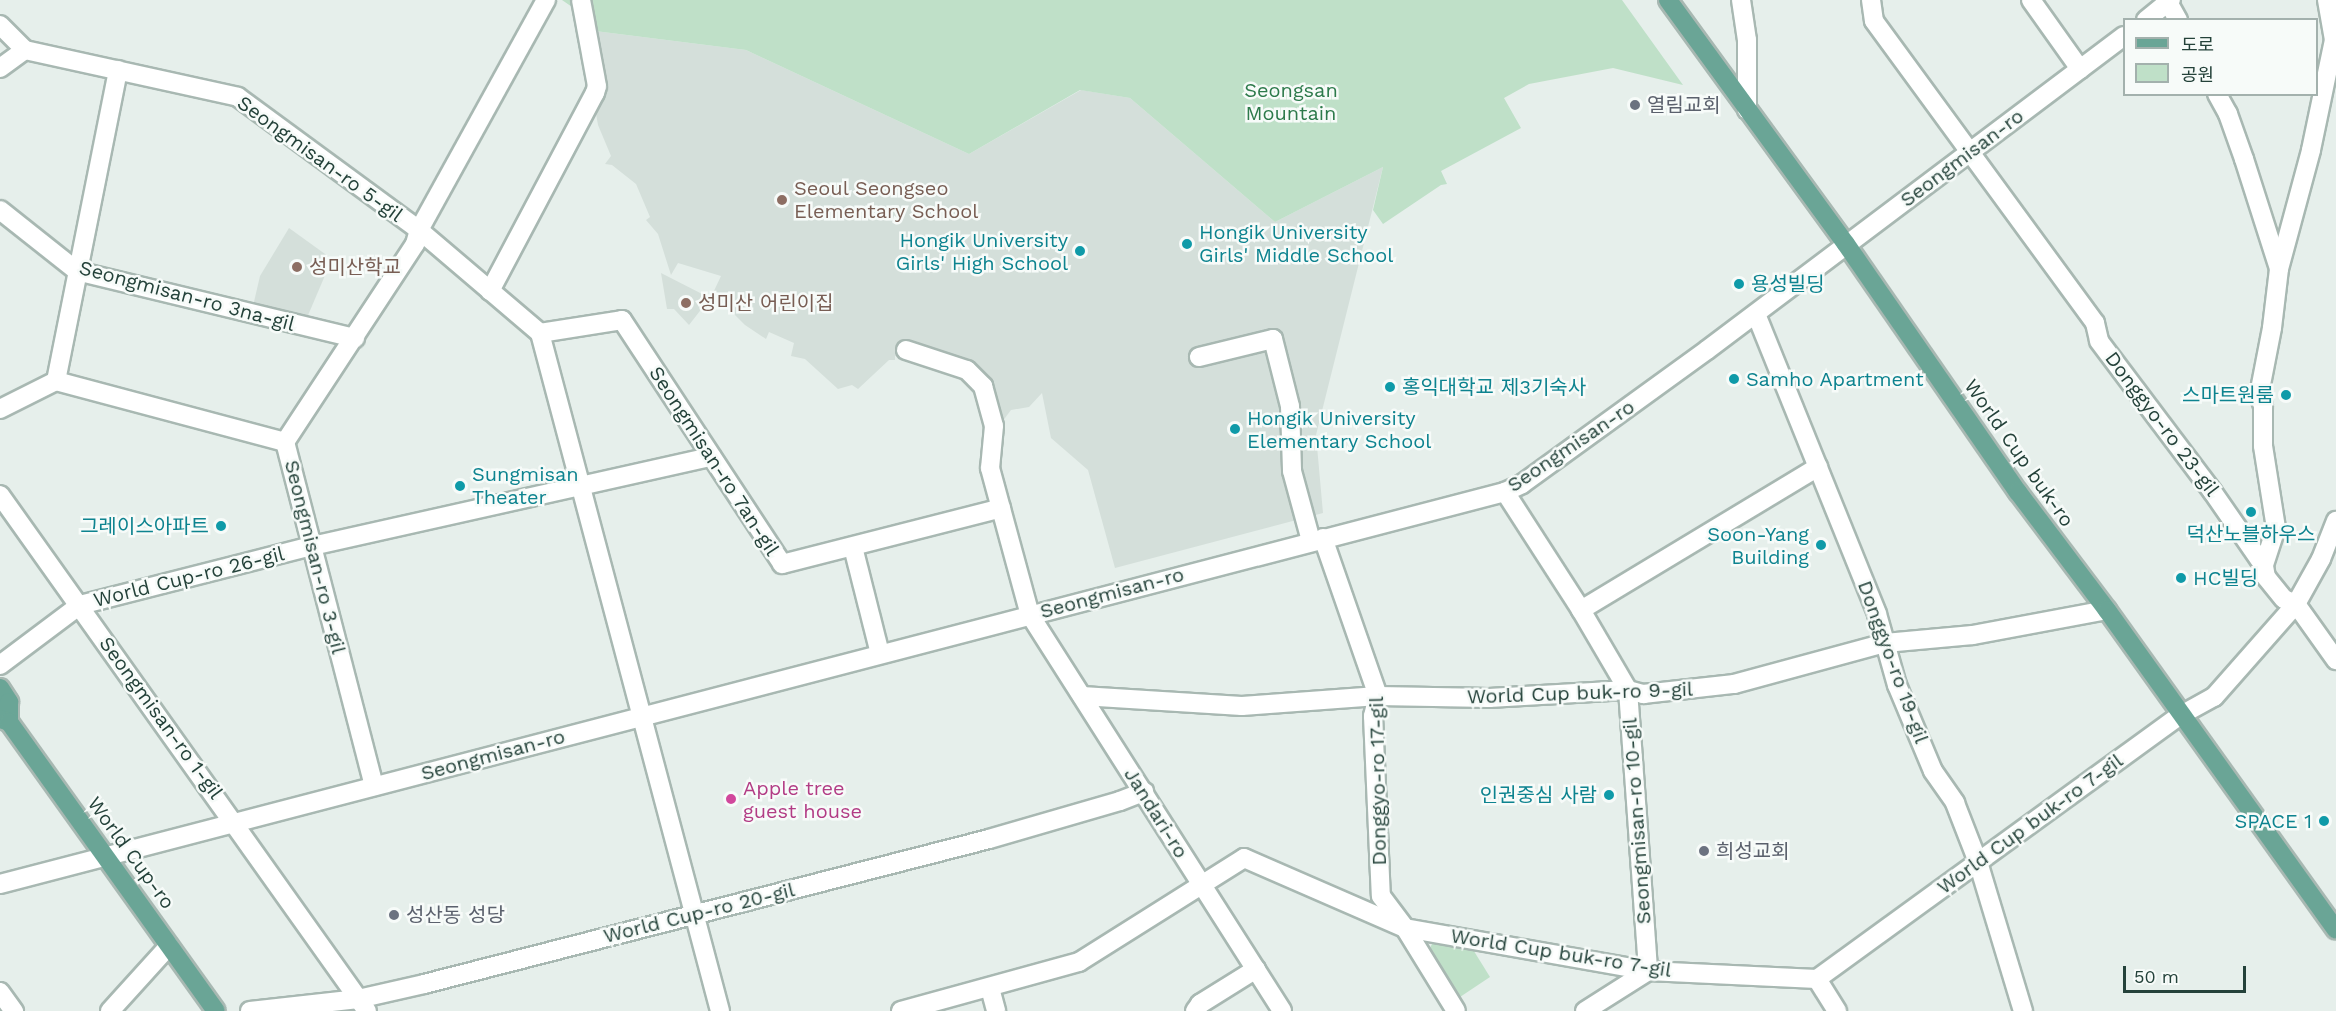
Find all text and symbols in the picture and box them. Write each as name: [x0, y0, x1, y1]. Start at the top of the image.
legend: [2123, 18, 2318, 96]
text: 도로: [2181, 34, 2214, 55]
text: 공원: [2181, 64, 2214, 85]
park label: Seongsan Mountain: [1244, 78, 1338, 125]
street label: Seongmisan-ro 5-gil: [233, 91, 407, 227]
place label: 열림교회: [1647, 93, 1721, 117]
marker: 열림교회: [1628, 98, 1642, 112]
street label: Seongmisan-ro: [1896, 104, 2028, 212]
place label: Seoul Seongseo Elementary School: [794, 176, 979, 223]
marker: Seoul Seongseo Elementary School: [775, 193, 789, 207]
place label: Hongik University Girls' Middle School: [1199, 220, 1393, 267]
place label: Hongik University Girls' High School: [896, 228, 1068, 275]
marker: Hongik University Girls' Middle School: [1180, 237, 1194, 251]
marker: Hongik University Girls' High School: [1073, 244, 1087, 258]
place label: 성미산학교: [309, 255, 401, 279]
street label: Seongmisan-ro 3na-gil: [77, 256, 297, 336]
marker: 성미산학교: [290, 260, 304, 274]
place label: 용성빌딩: [1751, 272, 1825, 296]
marker: 용성빌딩: [1732, 277, 1746, 291]
place label: 성미산 어린이집: [698, 291, 834, 315]
marker: 성미산 어린이집: [679, 296, 693, 310]
street label: Donggyo-ro 23-gil: [2100, 347, 2224, 501]
street label: Seongmisan-ro 7an-gil: [644, 362, 784, 560]
place label: Samho Apartment: [1746, 367, 1924, 391]
marker: Samho Apartment: [1727, 372, 1741, 386]
place label: 홍익대학교 제3기숙사: [1402, 375, 1586, 399]
street label: World Cup buk-ro: [1959, 375, 2079, 531]
marker: 홍익대학교 제3기숙사: [1383, 380, 1397, 394]
place label: 스마트원룸: [2182, 383, 2274, 407]
marker: 스마트원룸: [2279, 388, 2293, 402]
street label: Seongmisan-ro: [1503, 395, 1639, 497]
place label: Hongik University Elementary School: [1247, 406, 1432, 453]
marker: Hongik University Elementary School: [1228, 422, 1242, 436]
street label: Seongmisan-ro 3-gil: [279, 458, 351, 656]
place label: Sungmisan Theater: [472, 462, 579, 509]
marker: Sungmisan Theater: [453, 479, 467, 493]
marker: 덕산노블하우스: [2244, 505, 2258, 519]
place label: 그레이스아파트: [80, 514, 209, 538]
marker: 그레이스아파트: [214, 519, 228, 533]
place label: Soon-Yang Building: [1707, 522, 1809, 569]
place label: 덕산노블하우스: [2187, 522, 2315, 546]
marker: Soon-Yang Building: [1814, 538, 1828, 552]
street label: World Cup-ro 26-gil: [91, 542, 287, 612]
street label: Seongmisan-ro: [1037, 562, 1187, 624]
place label: HC빌딩: [2193, 566, 2258, 590]
marker: HC빌딩: [2174, 571, 2188, 585]
street label: Donggyo-ro 19-gil: [1852, 577, 1934, 747]
street label: Seongmisan-ro 1-gil: [94, 632, 228, 804]
street label: World Cup buk-ro 9-gil: [1467, 677, 1693, 709]
street label: Donggyo-ro 17-gil: [1365, 696, 1391, 866]
street label: Seongmisan-ro 10-gil: [1618, 717, 1656, 925]
street label: Seongmisan-ro: [418, 724, 568, 786]
street label: World Cup buk-ro 7-gil: [1932, 748, 2128, 900]
street label: Jandari-ro: [1119, 763, 1193, 863]
place label: Apple tree guest house: [743, 776, 862, 823]
place label: 인권중심 사람: [1480, 783, 1597, 807]
marker: 인권중심 사람: [1602, 788, 1616, 802]
street label: World Cup-ro: [82, 792, 180, 914]
marker: Apple tree guest house: [724, 792, 738, 806]
place label: SPACE 1: [2234, 809, 2312, 833]
marker: SPACE 1: [2317, 814, 2331, 828]
place label: 희성교회: [1716, 839, 1790, 863]
marker: 희성교회: [1697, 844, 1711, 858]
street label: World Cup-ro 20-gil: [601, 878, 797, 948]
place label: 성산동 성당: [406, 903, 505, 927]
marker: 성산동 성당: [387, 908, 401, 922]
street label: World Cup buk-ro 7-gil: [1448, 924, 1674, 982]
scale bar: [2126, 954, 2249, 992]
text: 50 m: [2134, 966, 2179, 987]

